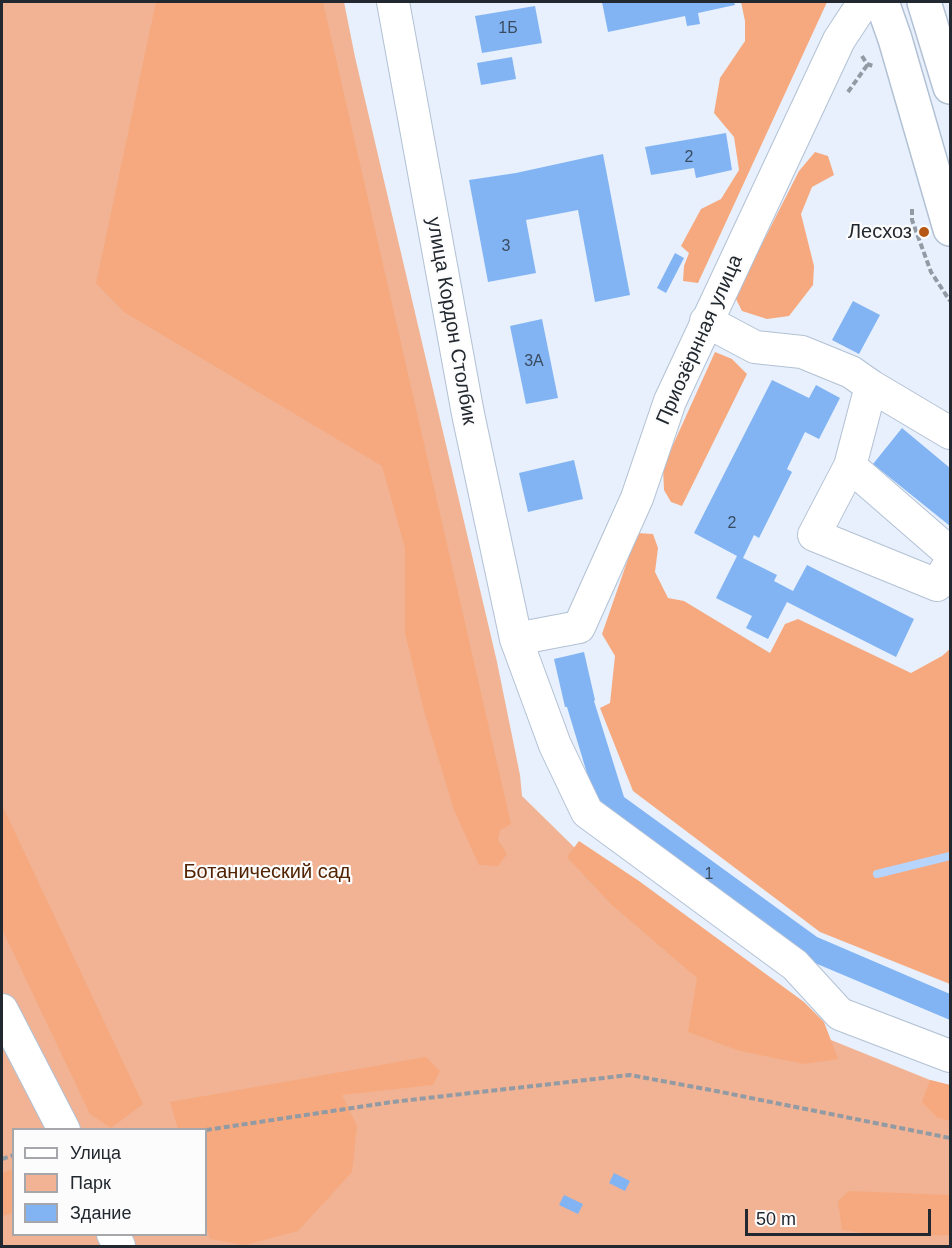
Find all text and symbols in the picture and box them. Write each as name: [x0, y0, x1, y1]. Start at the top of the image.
house number: 1Б: [498, 19, 518, 39]
house number: 2: [685, 148, 693, 168]
street label: улица Кордон Столбик: [421, 215, 481, 427]
place label: Лесхоз: [848, 220, 912, 244]
marker: Лесхоз: [917, 225, 931, 239]
house number: 3: [502, 237, 510, 257]
street label: Приозёрнная улица: [652, 251, 748, 429]
house number: 3А: [524, 352, 544, 372]
house number: 2: [728, 514, 736, 534]
park label: Ботанический сад: [183, 860, 351, 884]
house number: 1: [705, 865, 713, 885]
legend: [12, 1128, 207, 1236]
text: Улица: [70, 1143, 121, 1163]
text: Парк: [70, 1173, 111, 1193]
scale bar: [748, 1197, 934, 1235]
text: Здание: [70, 1203, 131, 1223]
text: 50 m: [756, 1209, 796, 1229]

